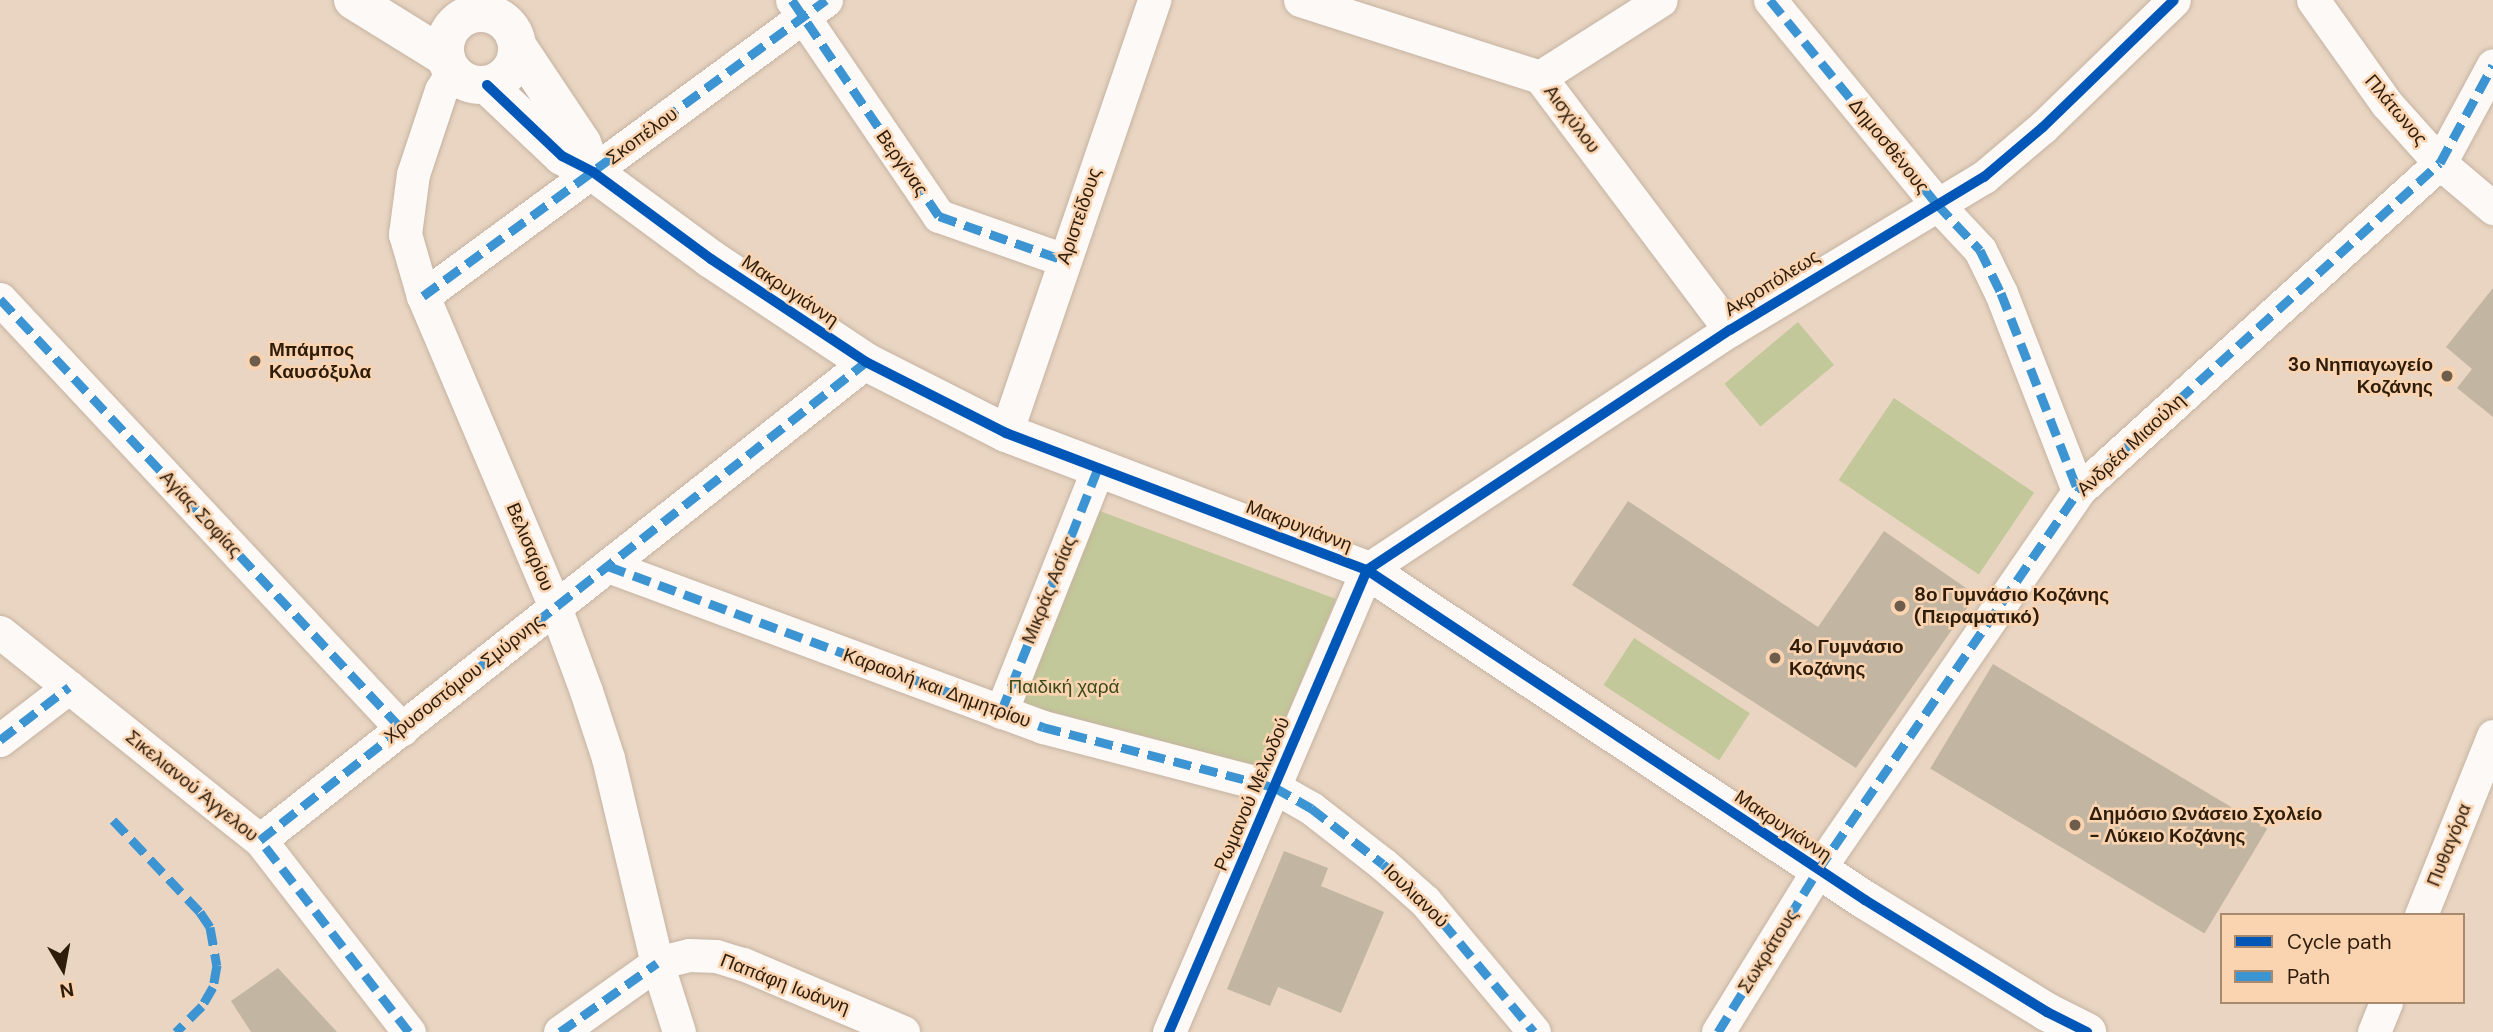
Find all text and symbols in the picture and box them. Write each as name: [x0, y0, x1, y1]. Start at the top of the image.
street label: Πλάτωνος: [2360, 70, 2432, 150]
street label: Αισχύλου: [1539, 81, 1605, 157]
street label: Δημοσθένους: [1844, 94, 1934, 198]
street label: Σκοπέλου: [602, 103, 682, 169]
street label: Βεργίνας: [871, 126, 933, 200]
street label: Αριστείδους: [1052, 165, 1106, 267]
street label: Ακροπόλεως: [1720, 245, 1824, 321]
street label: Μακρυγιάννη: [737, 250, 843, 332]
place label: Μπάμπος Καυσόξυλα: [269, 339, 371, 383]
marker: Μπάμπος Καυσόξυλα: [247, 353, 263, 369]
place label: 3ο Νηπιαγωγείο Κοζάνης: [2288, 354, 2433, 398]
marker: 3ο Νηπιαγωγείο Κοζάνης: [2439, 368, 2455, 384]
street label: Ανδρέα Μιαούλη: [2072, 389, 2190, 501]
street label: Αγίας Σοφίας: [155, 466, 247, 562]
street label: Μακρυγιάννη: [1243, 495, 1355, 557]
street label: Βελισαρίου: [501, 499, 559, 595]
street label: Μικράς Ασίας: [1017, 533, 1081, 647]
place label: 8ο Γυμνάσιο Κοζάνης (Πειραματικό): [1914, 584, 2109, 628]
marker: 8ο Γυμνάσιο Κοζάνης (Πειραματικό): [1892, 598, 1908, 614]
street label: Χρυσοστόμου Σμύρνης: [380, 610, 548, 748]
place label: 4ο Γυμνάσιο Κοζάνης: [1789, 636, 1904, 680]
street label: Καραολή και Δημητρίου: [840, 643, 1034, 733]
marker: 4ο Γυμνάσιο Κοζάνης: [1767, 650, 1783, 666]
park label: Παιδική χαρά: [1008, 676, 1120, 698]
street label: Ρωμανού Μελωδού: [1209, 714, 1295, 874]
street label: Σικελιανού Άγγελου: [121, 725, 263, 847]
street label: Μακρυγιάννη: [1730, 785, 1836, 867]
street label: Πυθαγόρα: [2422, 800, 2476, 890]
place label: Δημόσιο Ωνάσειο Σχολείο - Λύκειο Κοζάνης: [2089, 803, 2322, 847]
marker: Δημόσιο Ωνάσειο Σχολείο - Λύκειο Κοζάνης: [2067, 817, 2083, 833]
street label: Ιουλιανού: [1379, 860, 1453, 932]
street label: Σωκράτους: [1733, 905, 1803, 997]
legend: [2220, 913, 2465, 1004]
text: Cycle path: [2287, 928, 2392, 956]
north arrow: [28, 934, 98, 1004]
street label: Παπάφη Ιωάννη: [717, 949, 853, 1019]
text: Path: [2287, 963, 2330, 991]
text: N: [58, 977, 76, 1004]

